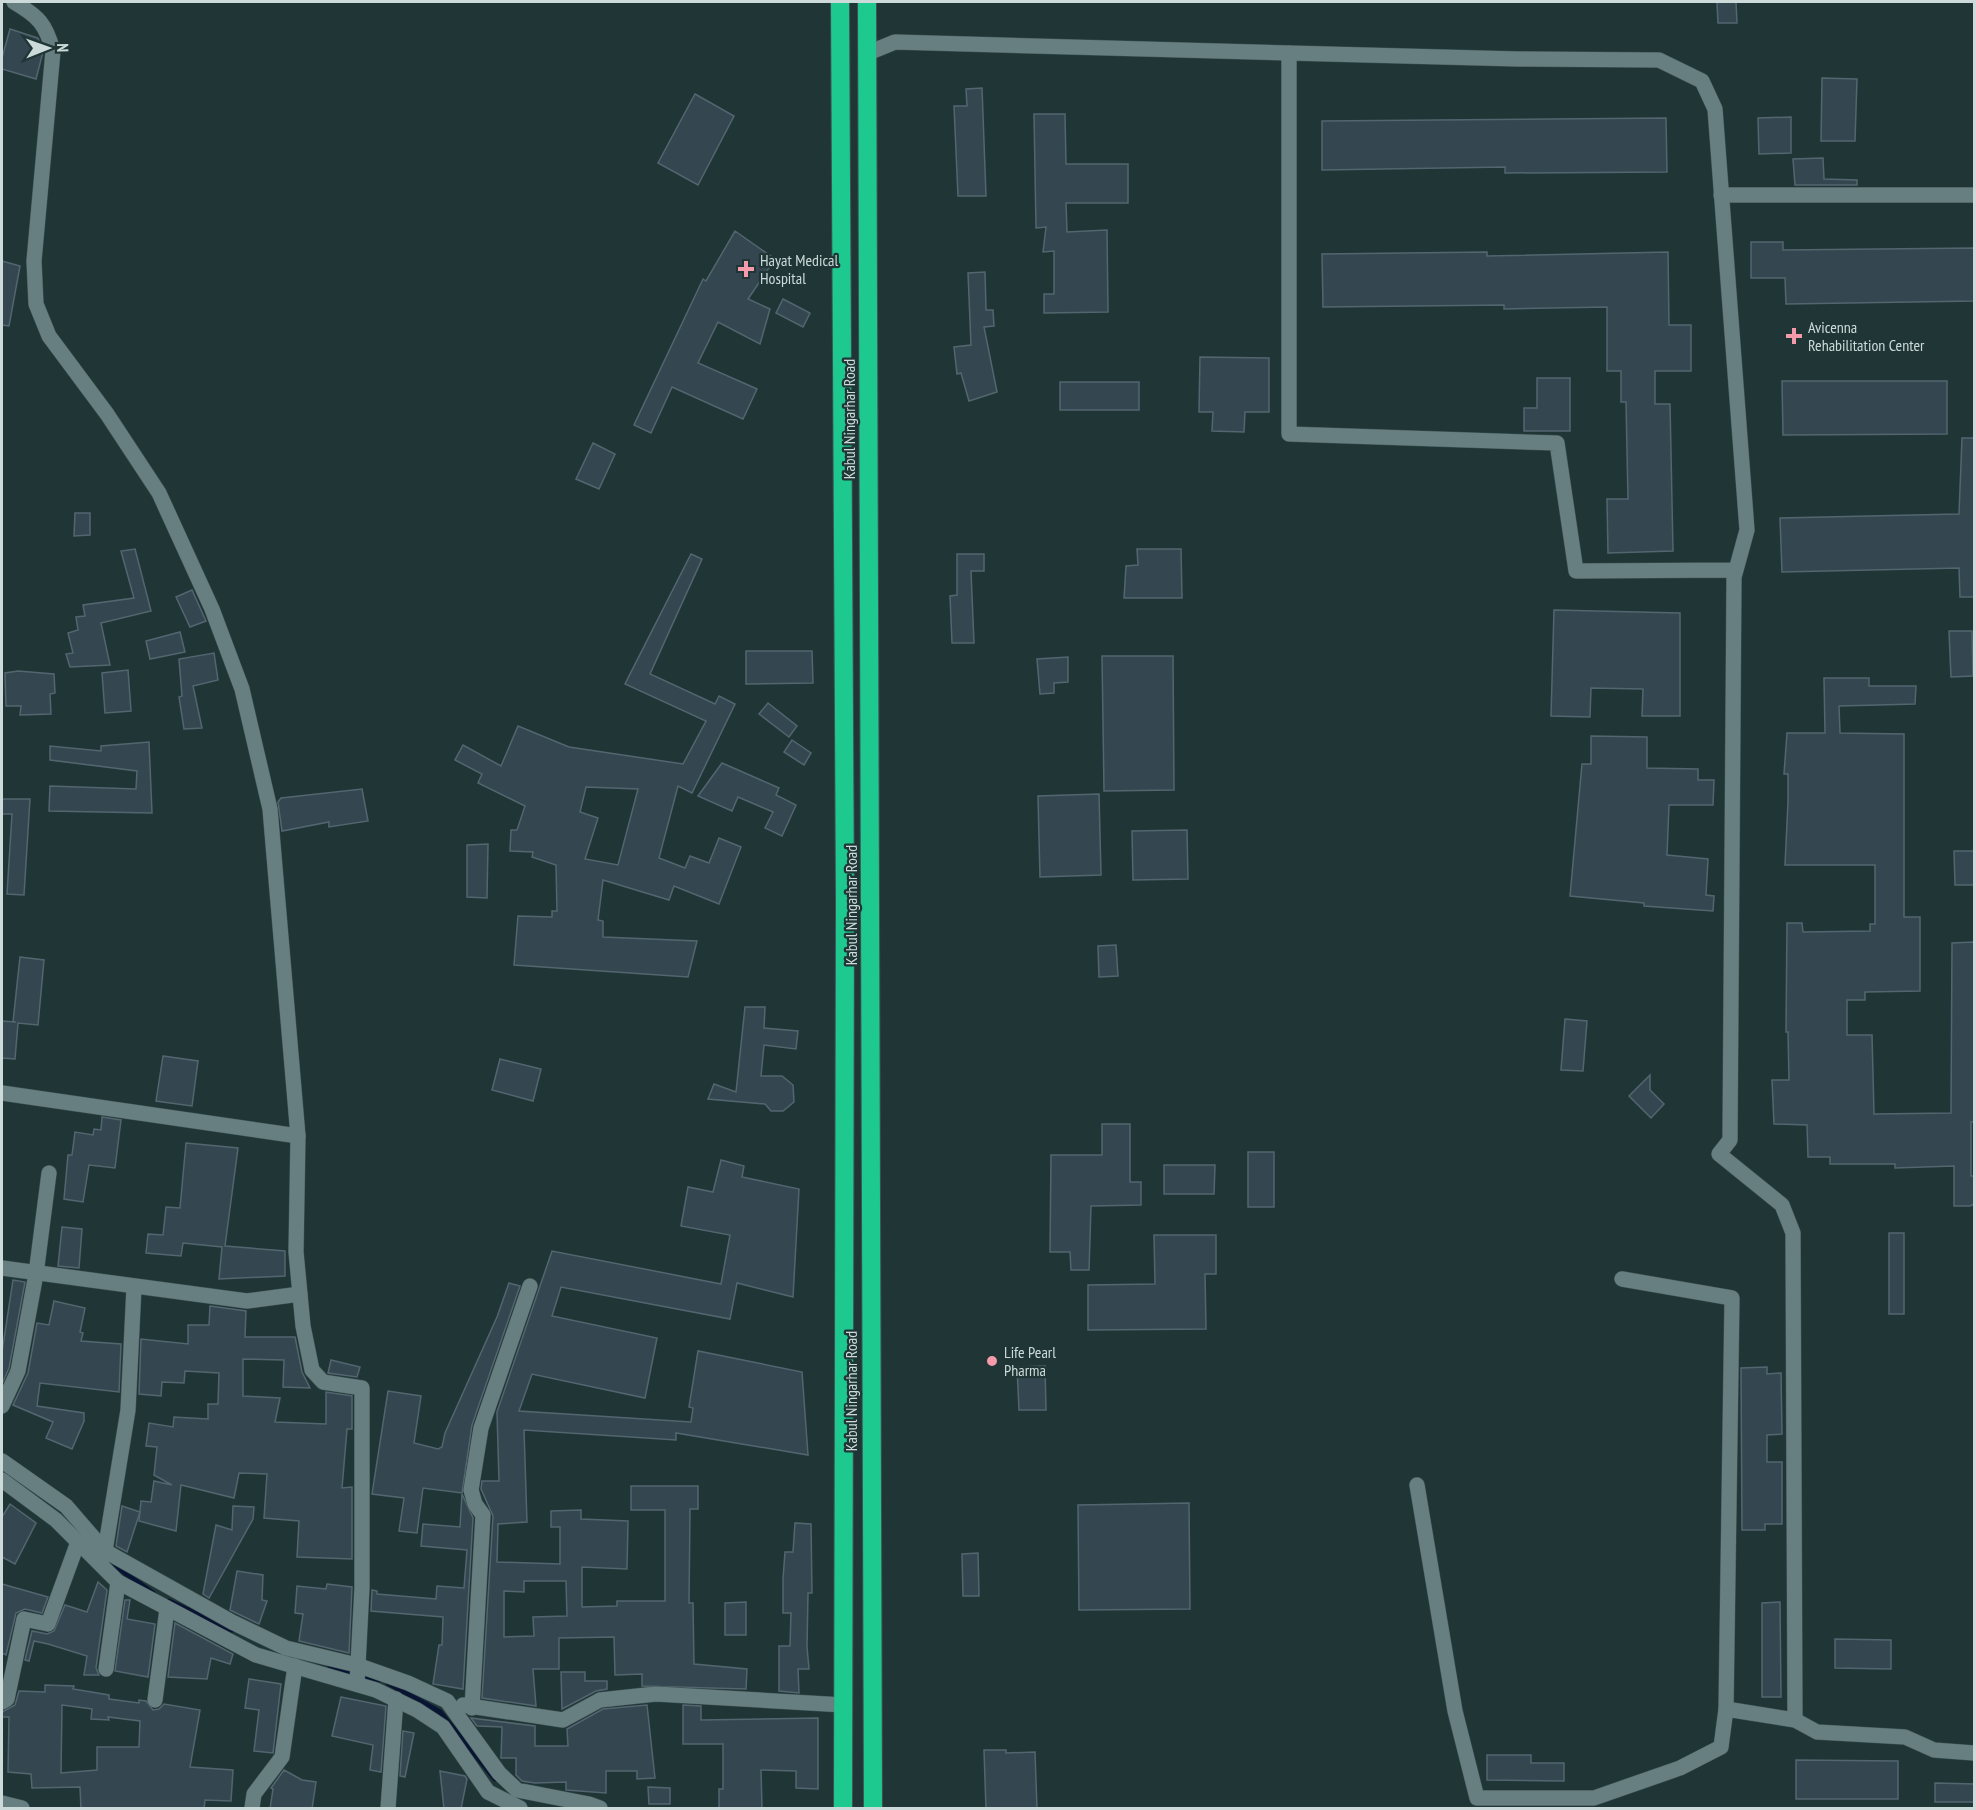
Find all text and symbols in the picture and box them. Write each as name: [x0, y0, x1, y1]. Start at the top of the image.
north arrow: [18, 18, 78, 78]
text: N: [53, 43, 73, 52]
place label: Hayat Medical Hospital: [760, 250, 838, 288]
marker: Hayat Medical Hospital: [737, 260, 755, 278]
place label: Avicenna Rehabilitation Center: [1808, 317, 1925, 355]
marker: Avicenna Rehabilitation Center: [1785, 327, 1803, 345]
street label: Kabul Ningarhar Road: [839, 359, 859, 479]
street label: Kabul Ningarhar Road: [841, 845, 861, 965]
street label: Kabul Ningarhar Road: [841, 1331, 861, 1451]
place label: Life Pearl Pharma: [1004, 1342, 1056, 1380]
marker: Life Pearl Pharma: [985, 1354, 999, 1368]

